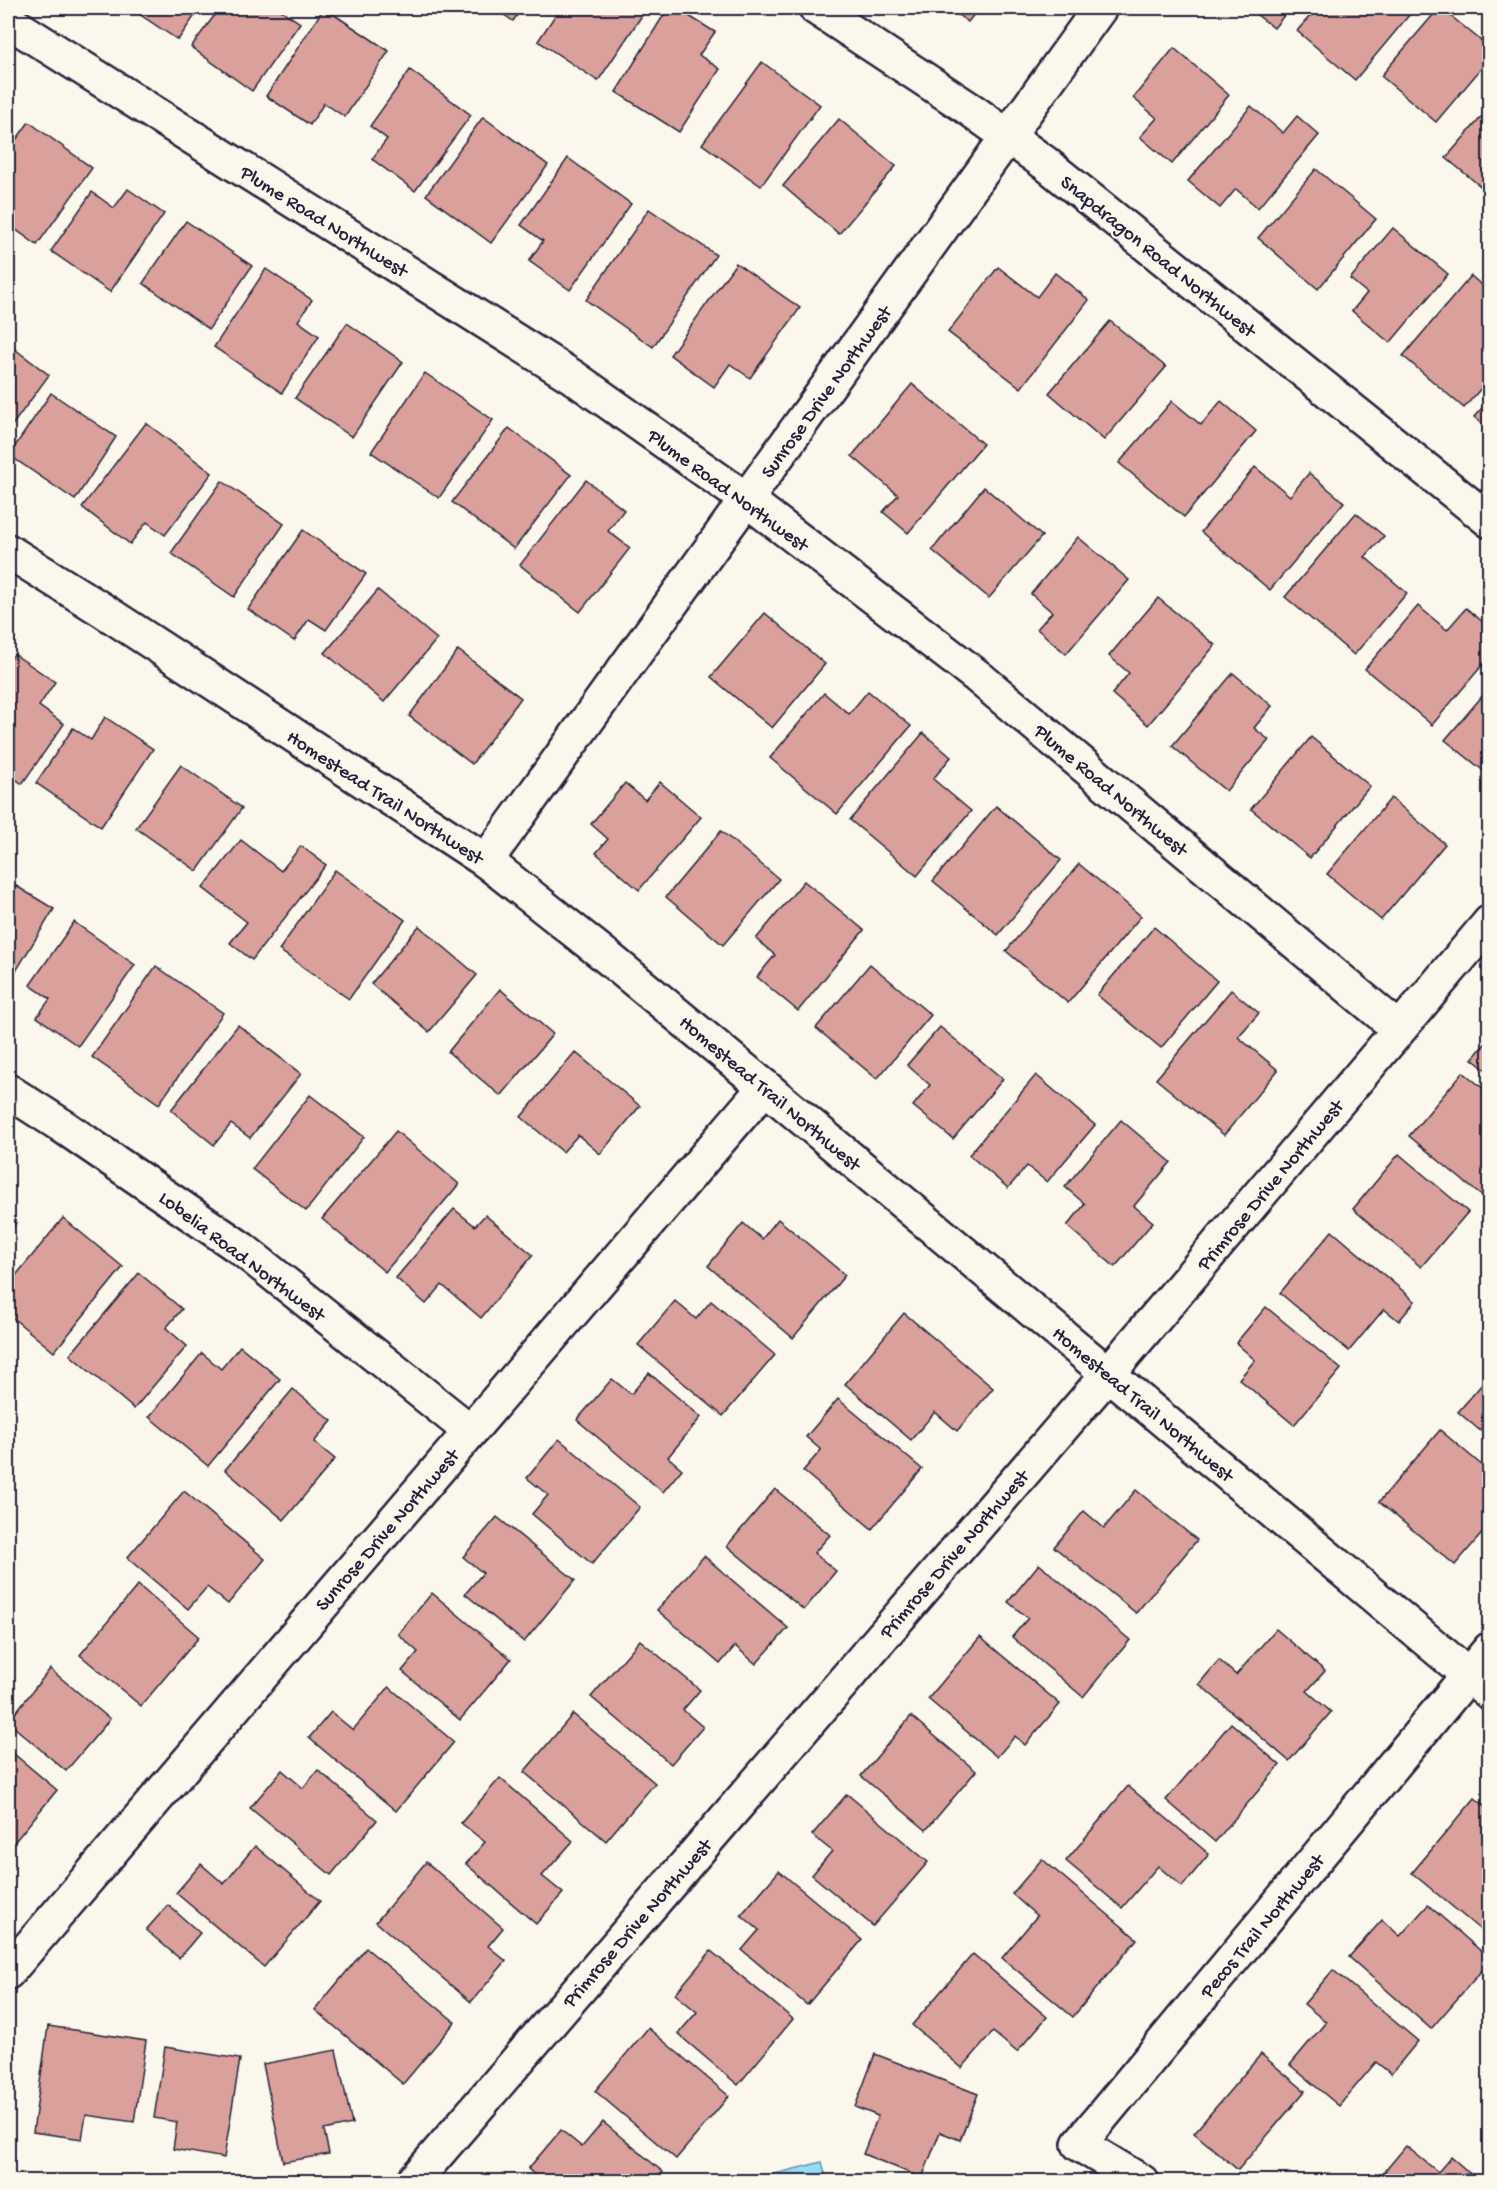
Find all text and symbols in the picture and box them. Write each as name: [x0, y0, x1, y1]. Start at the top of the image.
street label: Plume Road Northwest: [234, 161, 413, 285]
street label: Snapdragon Road Northwest: [1054, 172, 1261, 345]
street label: Sunrose Drive Northwest: [758, 301, 899, 484]
street label: Plume Road Northwest: [641, 425, 813, 559]
street label: Plume Road Northwest: [1028, 720, 1193, 864]
street label: Homestead Trail Northwest: [281, 727, 488, 872]
street label: Homestead Trail Northwest: [673, 1012, 866, 1179]
street label: Primrose Drive Northwest: [1193, 1095, 1351, 1277]
street label: Lobelia Road Northwest: [153, 1188, 330, 1329]
street label: Homestead Trail Northwest: [1046, 1323, 1239, 1490]
street label: Sunrose Drive Northwest: [312, 1444, 466, 1617]
street label: Primrose Drive Northwest: [876, 1465, 1036, 1645]
street label: Primrose Drive Northwest: [559, 1834, 719, 2014]
street label: Pecos Trail Northwest: [1196, 1849, 1332, 2005]

